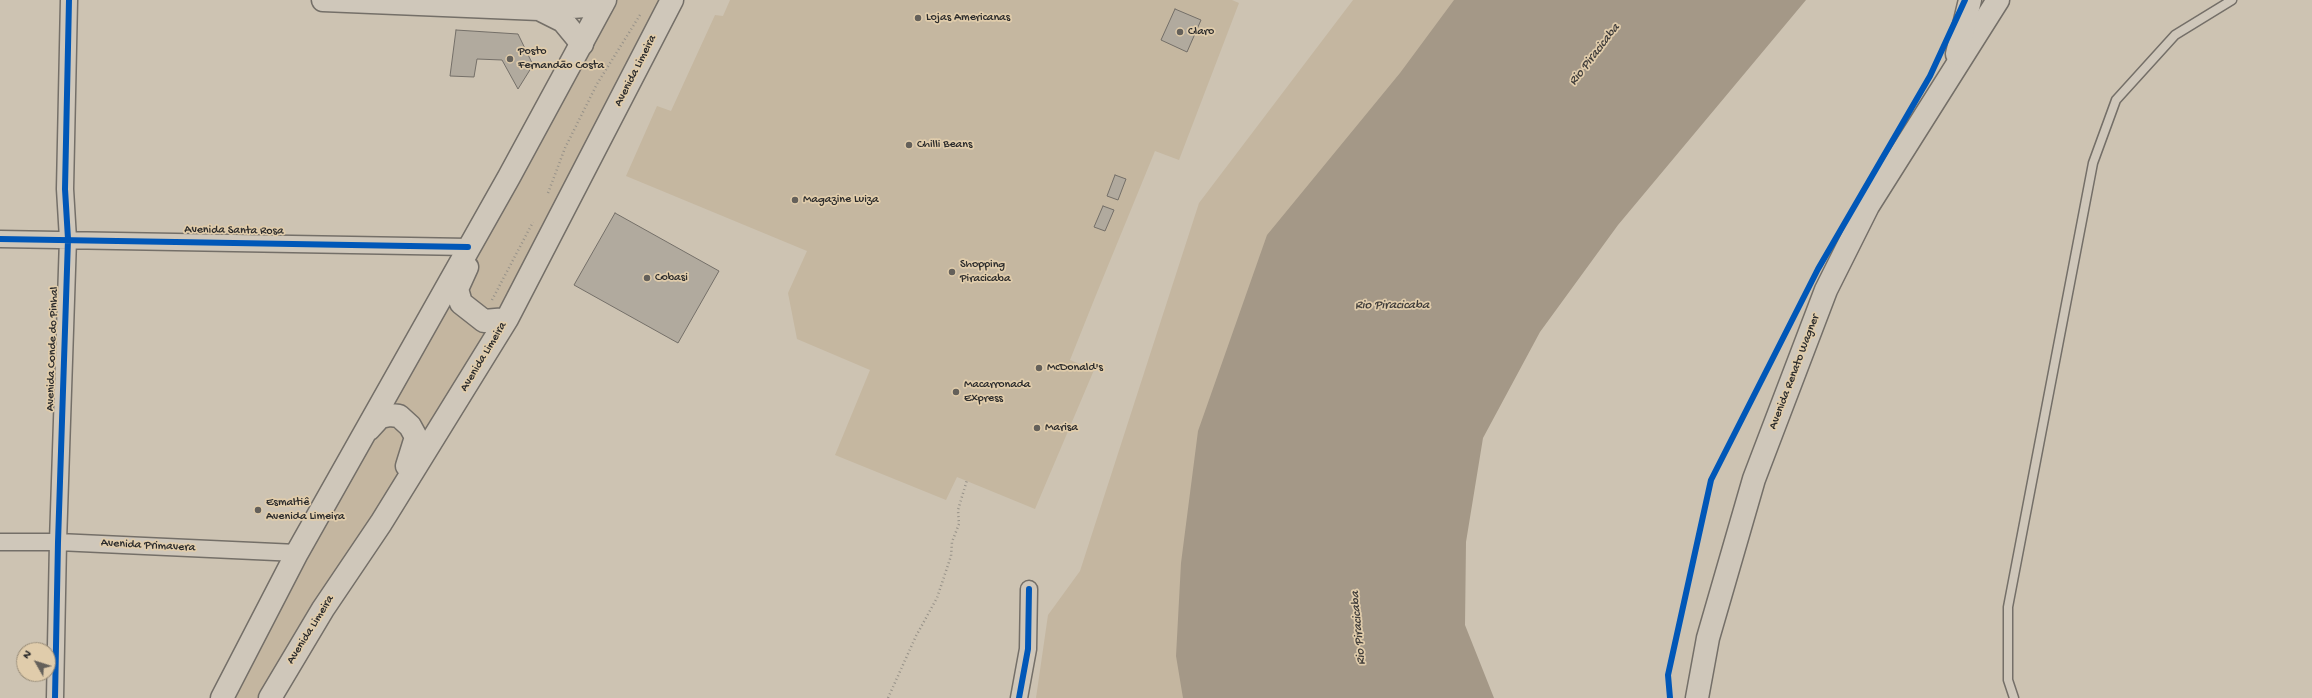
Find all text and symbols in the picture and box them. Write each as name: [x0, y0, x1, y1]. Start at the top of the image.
place label: Lojas Americanas: [926, 11, 1010, 25]
marker: Lojas Americanas: [913, 13, 923, 23]
water label: Rio Piracicaba: [1566, 21, 1624, 89]
place label: Claro: [1188, 25, 1214, 39]
marker: Claro: [1175, 27, 1185, 37]
street label: Avenida Limeira: [612, 33, 660, 109]
place label: Posto Fernandão Costa: [518, 45, 604, 73]
marker: Posto Fernandão Costa: [505, 54, 515, 64]
place label: Chilli Beans: [917, 138, 972, 152]
marker: Chilli Beans: [904, 140, 914, 150]
place label: Magazine Luiza: [803, 193, 879, 207]
marker: Magazine Luiza: [790, 195, 800, 205]
street label: Avenida Santa Rosa: [184, 223, 284, 239]
place label: Shopping Piracicaba: [960, 258, 1011, 286]
marker: Shopping Piracicaba: [947, 267, 957, 277]
place label: Cobasi: [655, 271, 688, 285]
marker: Cobasi: [642, 273, 652, 283]
street label: Avenida Conde do Pinhal: [44, 286, 62, 412]
water label: Rio Piracicaba: [1355, 298, 1429, 314]
street label: Avenida Renato Wagner: [1766, 312, 1824, 432]
street label: Avenida Limeira: [458, 320, 510, 394]
place label: McDonald's: [1047, 361, 1103, 375]
marker: McDonald's: [1034, 363, 1044, 373]
place label: Macarronada Express: [964, 378, 1031, 406]
marker: Macarronada Express: [951, 387, 961, 397]
place label: Marisa: [1045, 421, 1078, 435]
marker: Marisa: [1032, 423, 1042, 433]
place label: Esmaltiê Avenida Limeira: [266, 496, 345, 524]
marker: Esmaltiê Avenida Limeira: [253, 505, 263, 515]
street label: Avenida Primavera: [100, 536, 196, 556]
water label: Rio Piracicaba: [1348, 590, 1370, 666]
street label: Avenida Limeira: [284, 593, 338, 667]
north arrow: [16, 642, 56, 682]
text: N: [21, 649, 34, 662]

